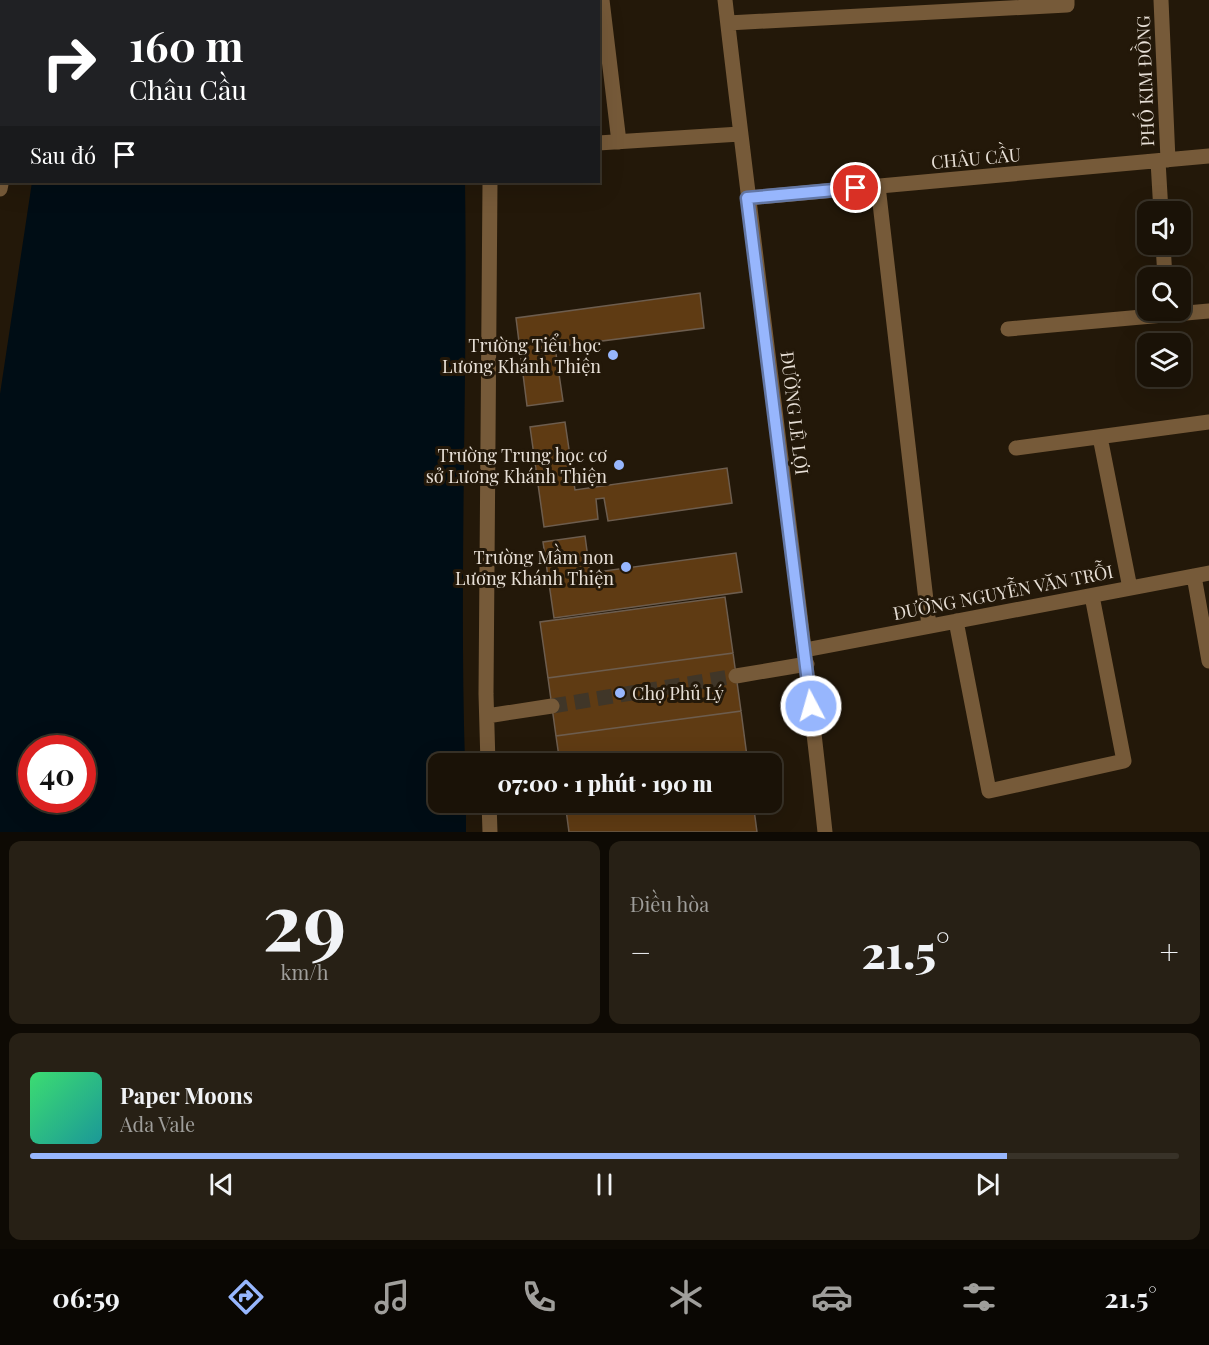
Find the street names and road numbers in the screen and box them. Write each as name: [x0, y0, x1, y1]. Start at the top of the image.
street label: PHỐ KIM ĐỒNG: [1127, 15, 1159, 147]
street label: CHÂU CẦU: [930, 138, 1022, 174]
street label: ĐƯỜNG LÊ LỢI: [776, 350, 814, 476]
street label: ĐƯỜNG NGUYỄN VĂN TRỖI: [890, 557, 1115, 625]

